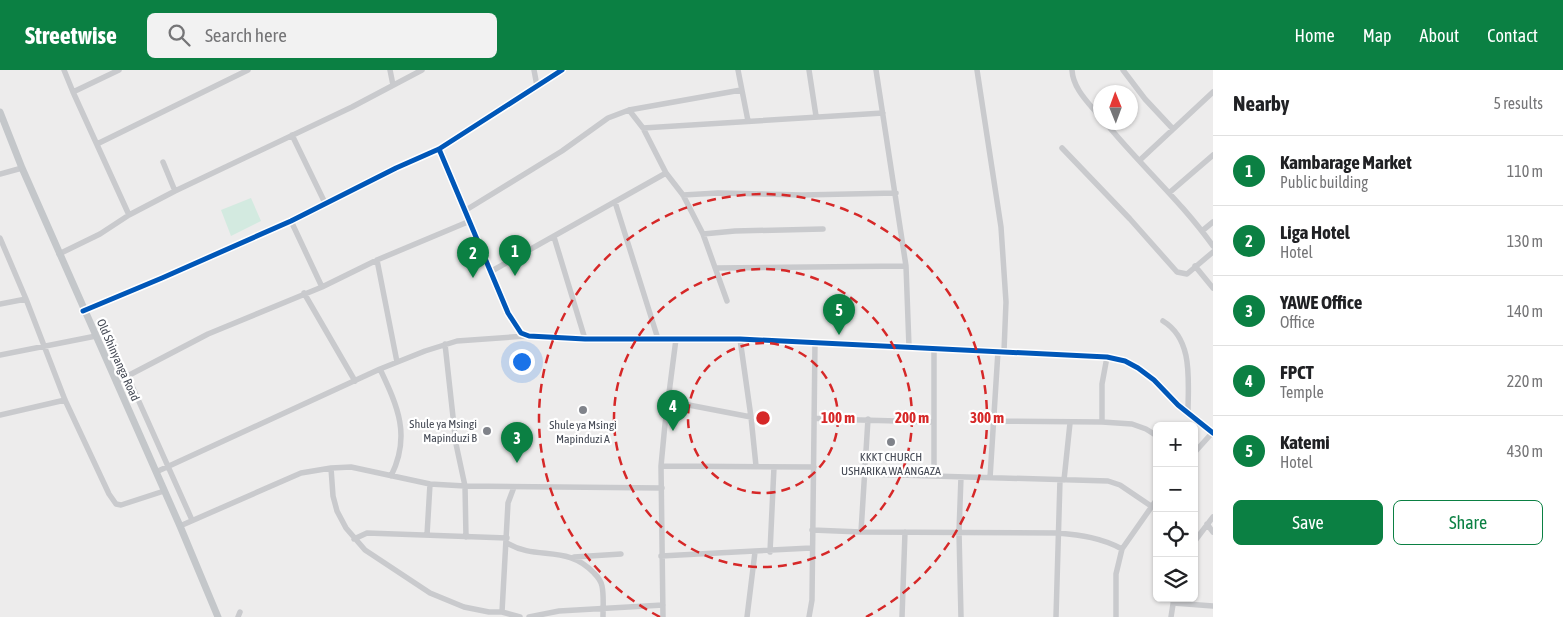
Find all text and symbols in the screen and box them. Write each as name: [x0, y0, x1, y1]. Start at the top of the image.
search box: [147, 13, 497, 58]
icon: search: [165, 21, 193, 49]
text: Streetwise: [25, 22, 117, 49]
text: Search here: [205, 24, 287, 46]
text: Home: [1295, 25, 1335, 46]
text: Map: [1363, 25, 1392, 46]
text: About: [1420, 25, 1459, 46]
text: Contact: [1487, 25, 1538, 46]
north arrow: [1093, 85, 1138, 130]
text: Nearby: [1233, 91, 1289, 115]
text: 5 results: [1493, 94, 1543, 112]
text: Kambarage Market: [1280, 151, 1412, 173]
text: 1: [1245, 162, 1253, 180]
text: 110 m: [1507, 162, 1543, 180]
text: Public building: [1280, 173, 1368, 191]
text: Liga Hotel: [1280, 221, 1350, 243]
text: 2: [1245, 232, 1253, 250]
text: 130 m: [1507, 232, 1543, 250]
pin: 1: [499, 235, 531, 276]
pin: 2: [457, 237, 489, 278]
text: Hotel: [1280, 243, 1313, 261]
text: YAWE Office: [1280, 291, 1362, 313]
pin: 5: [823, 294, 855, 335]
text: 3: [1245, 302, 1253, 320]
text: 140 m: [1507, 302, 1543, 320]
text: Office: [1280, 313, 1315, 331]
street label: Old Shinyanga Road: [94, 317, 142, 403]
your location: [509, 349, 535, 375]
text: FPCT: [1280, 361, 1314, 383]
text: 4: [1245, 372, 1253, 390]
text: 220 m: [1507, 372, 1543, 390]
text: Temple: [1280, 383, 1324, 401]
pin: 4: [657, 390, 689, 431]
marker: Shule ya Msingi Mapinduzi A: [577, 404, 589, 416]
centre of rings: [754, 409, 772, 427]
text: 100 m: [821, 409, 855, 426]
text: 200 m: [895, 409, 929, 426]
text: 300 m: [970, 409, 1004, 426]
place label: Shule ya Msingi Mapinduzi B: [409, 417, 477, 445]
place label: Shule ya Msingi Mapinduzi A: [549, 418, 617, 446]
pin: 3: [501, 422, 533, 463]
map controls: [1153, 422, 1198, 602]
button: +: [1153, 422, 1198, 467]
marker: Shule ya Msingi Mapinduzi B: [481, 425, 493, 437]
text: Katemi: [1280, 431, 1330, 453]
marker: KKKT CHURCH USHARIKA WA ANGAZA: [885, 436, 897, 448]
text: 5: [1245, 442, 1253, 460]
text: 430 m: [1507, 442, 1543, 460]
place label: KKKT CHURCH USHARIKA WA ANGAZA: [841, 450, 941, 478]
text: Hotel: [1280, 453, 1313, 471]
button: −: [1153, 467, 1198, 512]
button: Save: [1233, 500, 1383, 545]
button: Share: [1393, 500, 1543, 545]
button: locate: [1153, 512, 1198, 557]
button: layers: [1153, 557, 1198, 602]

